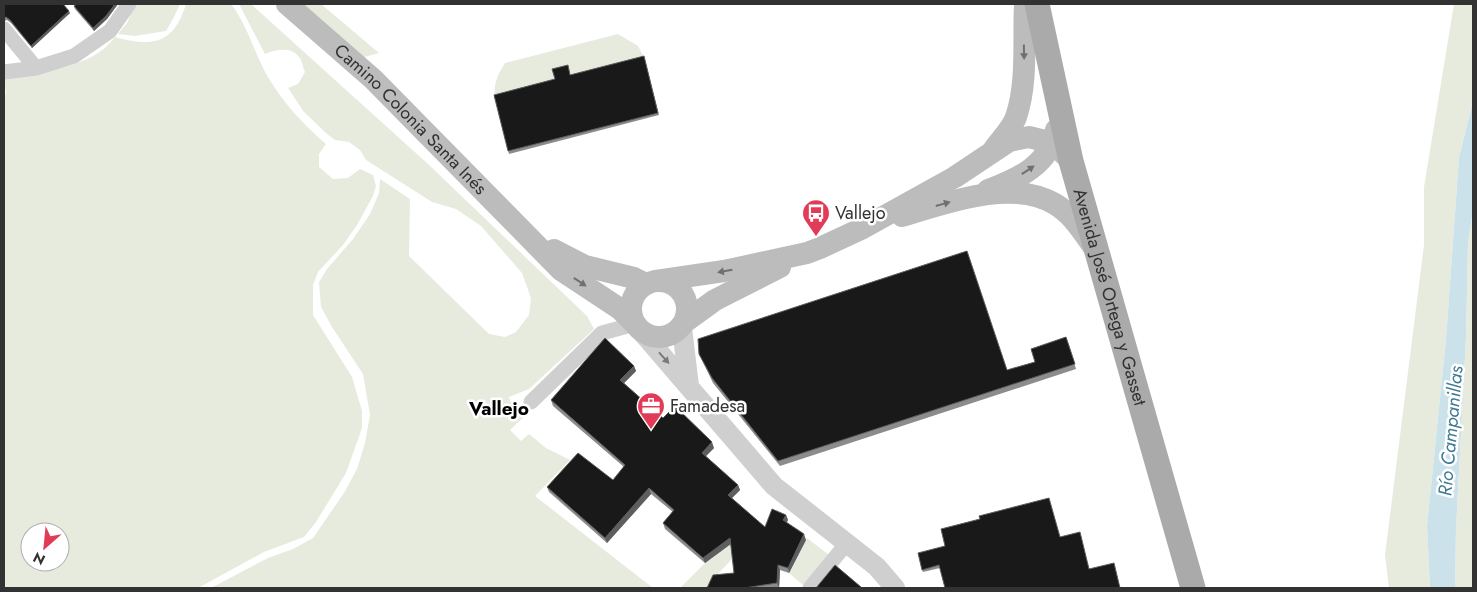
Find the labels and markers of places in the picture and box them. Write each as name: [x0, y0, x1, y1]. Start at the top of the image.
bus stop icon: Vallejo: [801, 198, 831, 237]
place label: Vallejo: [835, 200, 886, 226]
office icon: Famadesa: [636, 391, 666, 430]
place label: Famadesa: [670, 393, 745, 419]

